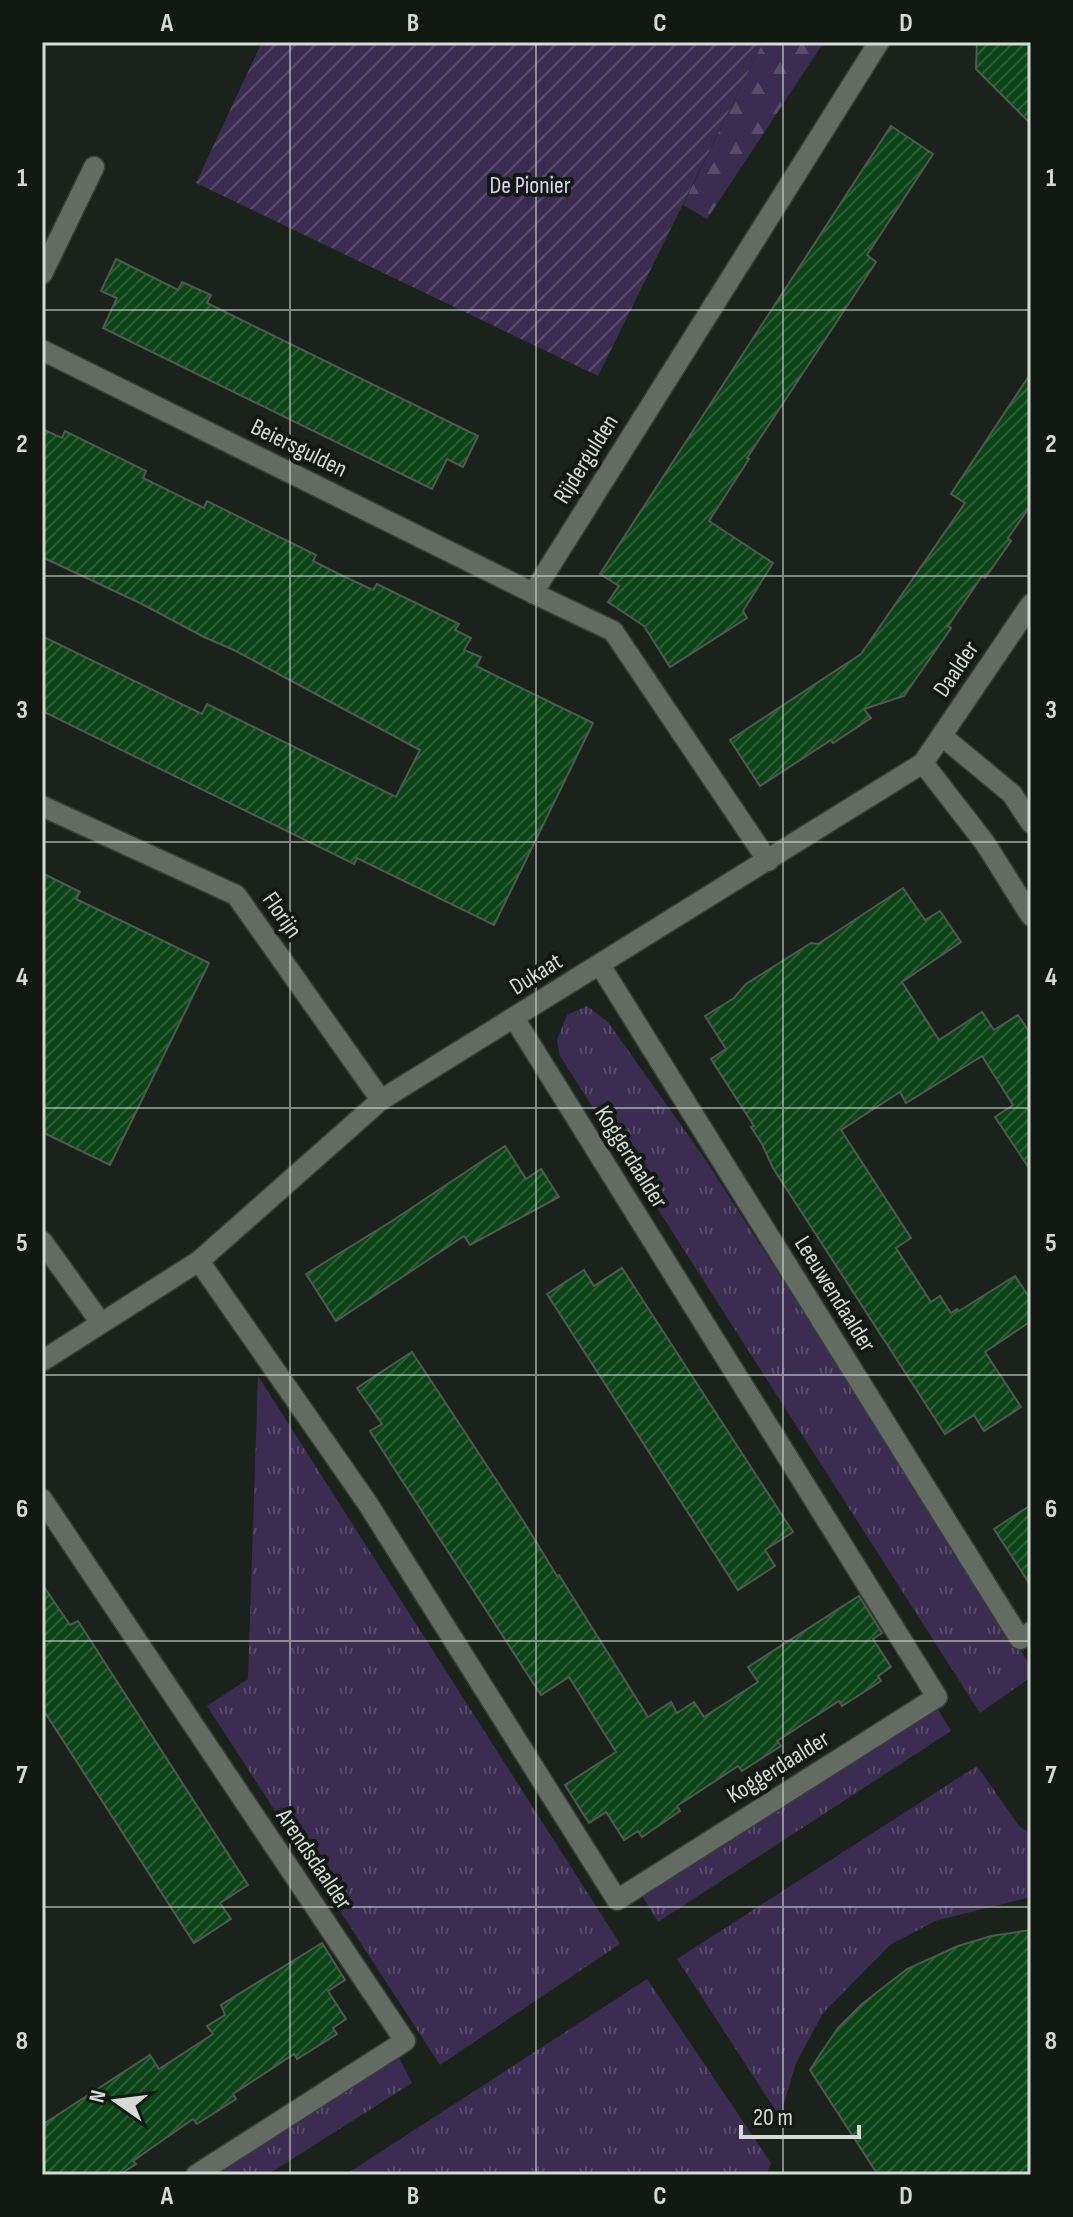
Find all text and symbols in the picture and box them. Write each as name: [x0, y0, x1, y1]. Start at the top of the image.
text: A: [160, 8, 174, 39]
text: B: [407, 8, 419, 39]
text: C: [653, 8, 667, 39]
text: D: [899, 8, 913, 39]
text: 1: [17, 163, 27, 194]
text: 1: [1046, 163, 1056, 194]
park label: De Pionier: [489, 171, 571, 200]
street label: Rijdergulden: [547, 409, 625, 509]
street label: Beiersgulden: [246, 412, 352, 484]
text: 2: [16, 429, 28, 460]
text: 2: [1045, 429, 1057, 460]
street label: Daalder: [927, 635, 985, 702]
text: 3: [16, 695, 28, 726]
text: 3: [1045, 695, 1057, 726]
street label: Florijn: [256, 886, 308, 944]
street label: Dukaat: [504, 947, 568, 1001]
text: 4: [16, 962, 28, 993]
text: 4: [1045, 962, 1057, 993]
street label: Koggerdaalder: [588, 1101, 674, 1214]
text: 5: [16, 1228, 28, 1259]
text: 5: [1045, 1228, 1057, 1259]
street label: Leeuwendaalder: [788, 1231, 882, 1357]
text: 6: [16, 1494, 28, 1525]
text: 6: [1045, 1494, 1057, 1525]
street label: Koggerdaalder: [722, 1724, 835, 1810]
text: 7: [16, 1760, 28, 1791]
text: 7: [1045, 1760, 1057, 1791]
street label: Arendsdaalder: [269, 1802, 358, 1915]
text: 8: [16, 2026, 28, 2057]
text: 8: [1045, 2026, 1057, 2057]
north arrow: [76, 2061, 156, 2141]
text: N: [84, 2088, 113, 2105]
scale bar: [741, 2089, 859, 2139]
text: 20 m: [753, 2103, 793, 2132]
text: A: [160, 2181, 174, 2212]
text: B: [407, 2181, 419, 2212]
text: C: [653, 2181, 667, 2212]
text: D: [899, 2181, 913, 2212]

